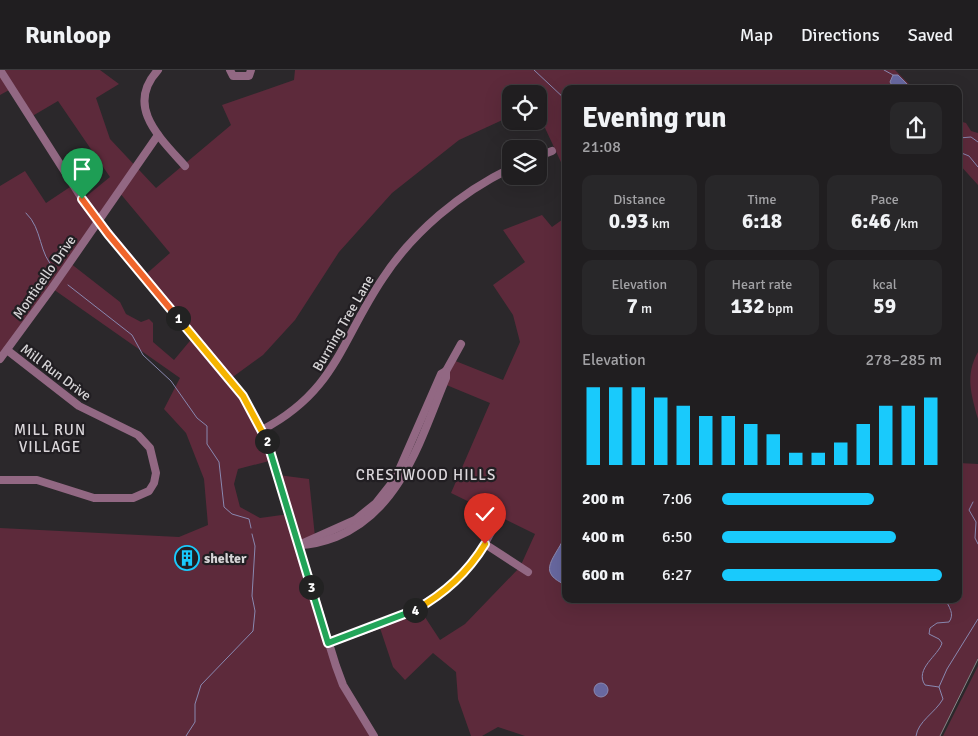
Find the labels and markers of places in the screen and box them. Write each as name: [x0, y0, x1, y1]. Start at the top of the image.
pin: [61, 148, 103, 199]
pin: 1: [166, 306, 190, 330]
pin: 2: [254, 428, 280, 454]
pin: [464, 493, 506, 544]
building icon: shelter: [174, 545, 200, 571]
place label: shelter: [204, 550, 247, 567]
pin: 3: [298, 574, 324, 600]
pin: 4: [402, 598, 428, 622]

